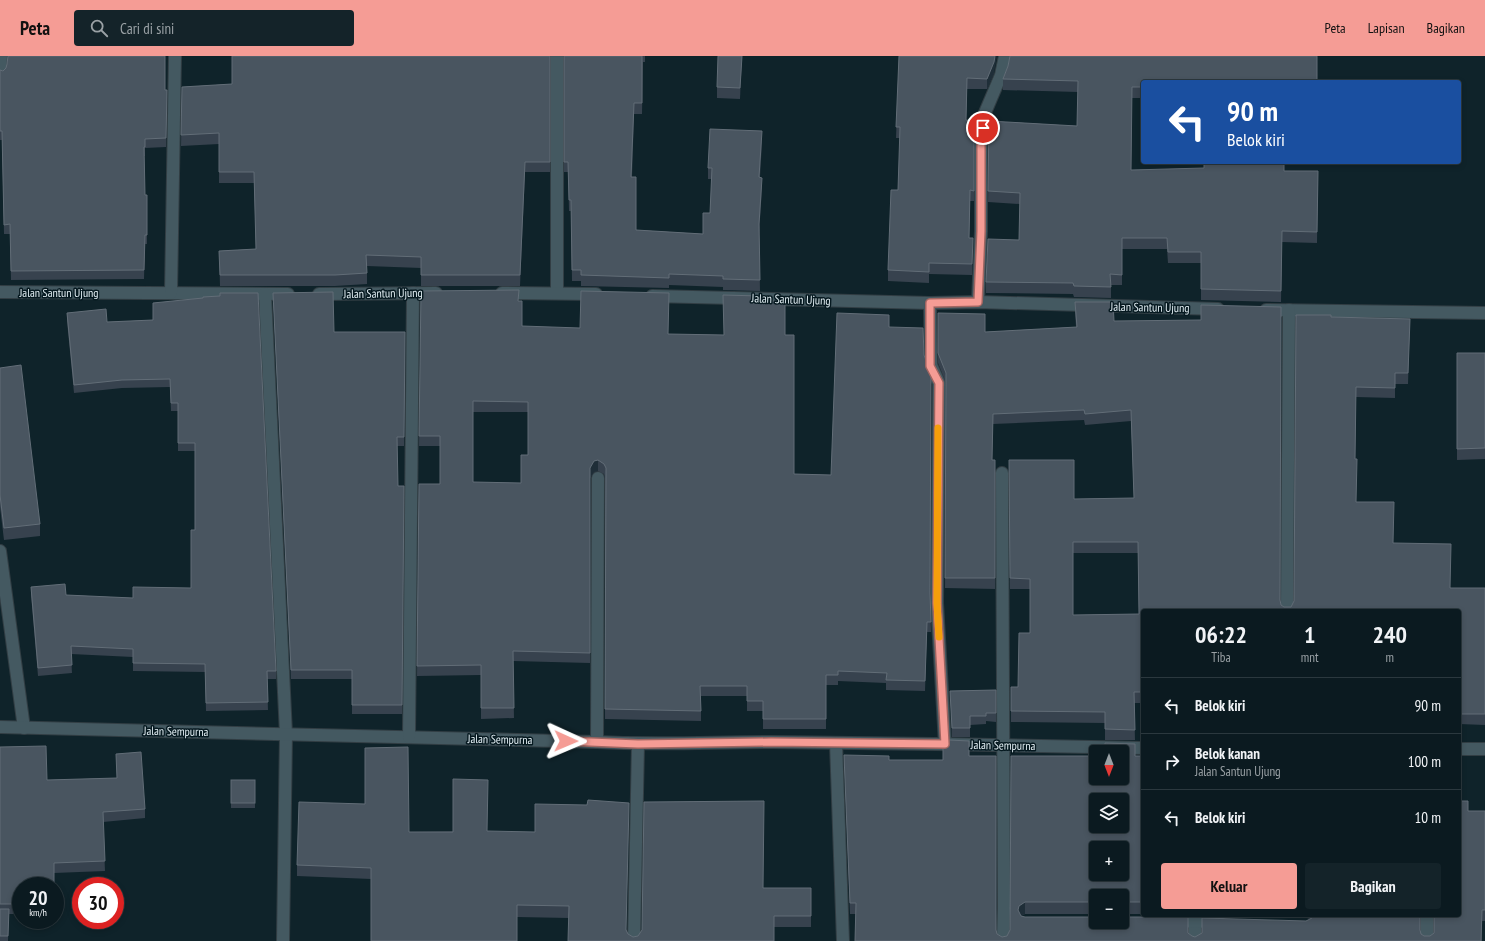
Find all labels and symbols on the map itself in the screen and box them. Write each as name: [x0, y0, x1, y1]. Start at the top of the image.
pin: [966, 111, 1000, 145]
street label: Jalan Santun Ujung: [18, 285, 99, 300]
street label: Jalan Santun Ujung: [342, 285, 423, 301]
street label: Jalan Santun Ujung: [750, 290, 831, 308]
street label: Jalan Santun Ujung: [1109, 299, 1190, 315]
position arrow: [545, 720, 587, 762]
street label: Jalan Sempurna: [142, 723, 209, 739]
street label: Jalan Sempurna: [466, 731, 533, 747]
street label: Jalan Sempurna: [969, 737, 1036, 753]
north arrow: [1089, 745, 1129, 785]
speed limit sign: 30: [72, 877, 124, 929]

